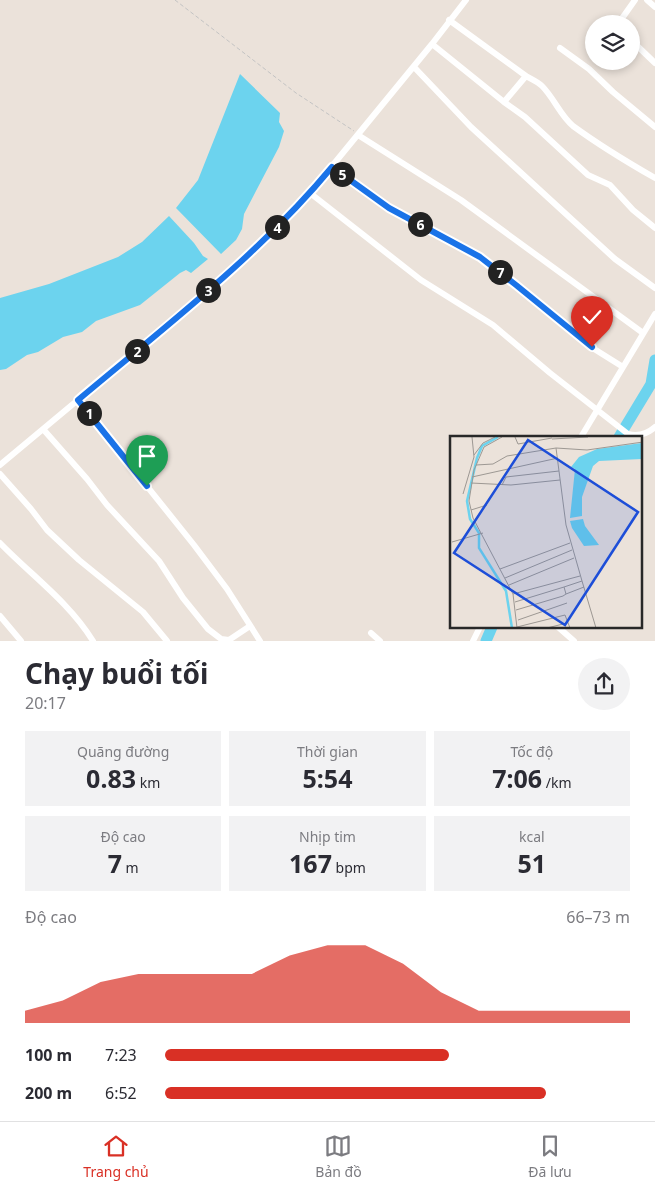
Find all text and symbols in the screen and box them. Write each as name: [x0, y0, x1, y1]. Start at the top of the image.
map controls: [585, 15, 640, 70]
button: layers: [585, 15, 640, 70]
pin: 5: [330, 162, 354, 186]
text: 5: [338, 165, 347, 184]
pin: 6: [408, 212, 432, 236]
pin: 4: [264, 214, 290, 240]
text: 6: [416, 215, 425, 234]
text: 4: [273, 218, 282, 237]
pin: 7: [488, 260, 512, 284]
text: 7: [496, 263, 505, 282]
pin: 3: [196, 278, 220, 302]
text: 3: [204, 281, 213, 300]
pin: [571, 296, 613, 347]
icon: check: [578, 303, 606, 331]
pin: 2: [124, 338, 150, 364]
text: 2: [133, 342, 142, 361]
pin: 1: [76, 400, 102, 426]
text: 1: [85, 404, 94, 423]
pin: [126, 435, 168, 486]
inset map: [450, 436, 642, 628]
icon: arrive: [133, 442, 161, 470]
text: Chạy buổi tối: [25, 654, 208, 692]
button: share: [578, 658, 630, 710]
text: 20:17: [25, 692, 66, 714]
text: Quãng đường: [77, 742, 169, 761]
text: Thời gian: [297, 742, 358, 761]
text: Tốc độ: [510, 742, 553, 761]
text: 0.83: [86, 761, 136, 795]
text: 5:54: [303, 761, 352, 795]
text: 7:06: [492, 761, 542, 795]
text: km: [136, 773, 160, 792]
text: /km: [542, 773, 572, 792]
text: Độ cao: [100, 827, 146, 846]
text: Nhịp tim: [299, 827, 356, 846]
text: kcal: [519, 827, 545, 846]
text: 7: [108, 846, 122, 880]
text: 167: [289, 846, 332, 880]
text: 51: [518, 846, 546, 880]
text: m: [122, 858, 139, 877]
text: bpm: [332, 858, 366, 877]
text: Độ cao: [25, 906, 77, 928]
text: 66–73 m: [566, 906, 630, 928]
text: 100 m: [25, 1044, 72, 1066]
text: 7:23: [105, 1044, 137, 1066]
text: 200 m: [25, 1082, 72, 1104]
text: 6:52: [105, 1082, 137, 1104]
tab: Trang chủ: [83, 1132, 149, 1181]
tab: Bản đồ: [315, 1132, 362, 1181]
tab: Đã lưu: [528, 1132, 572, 1181]

